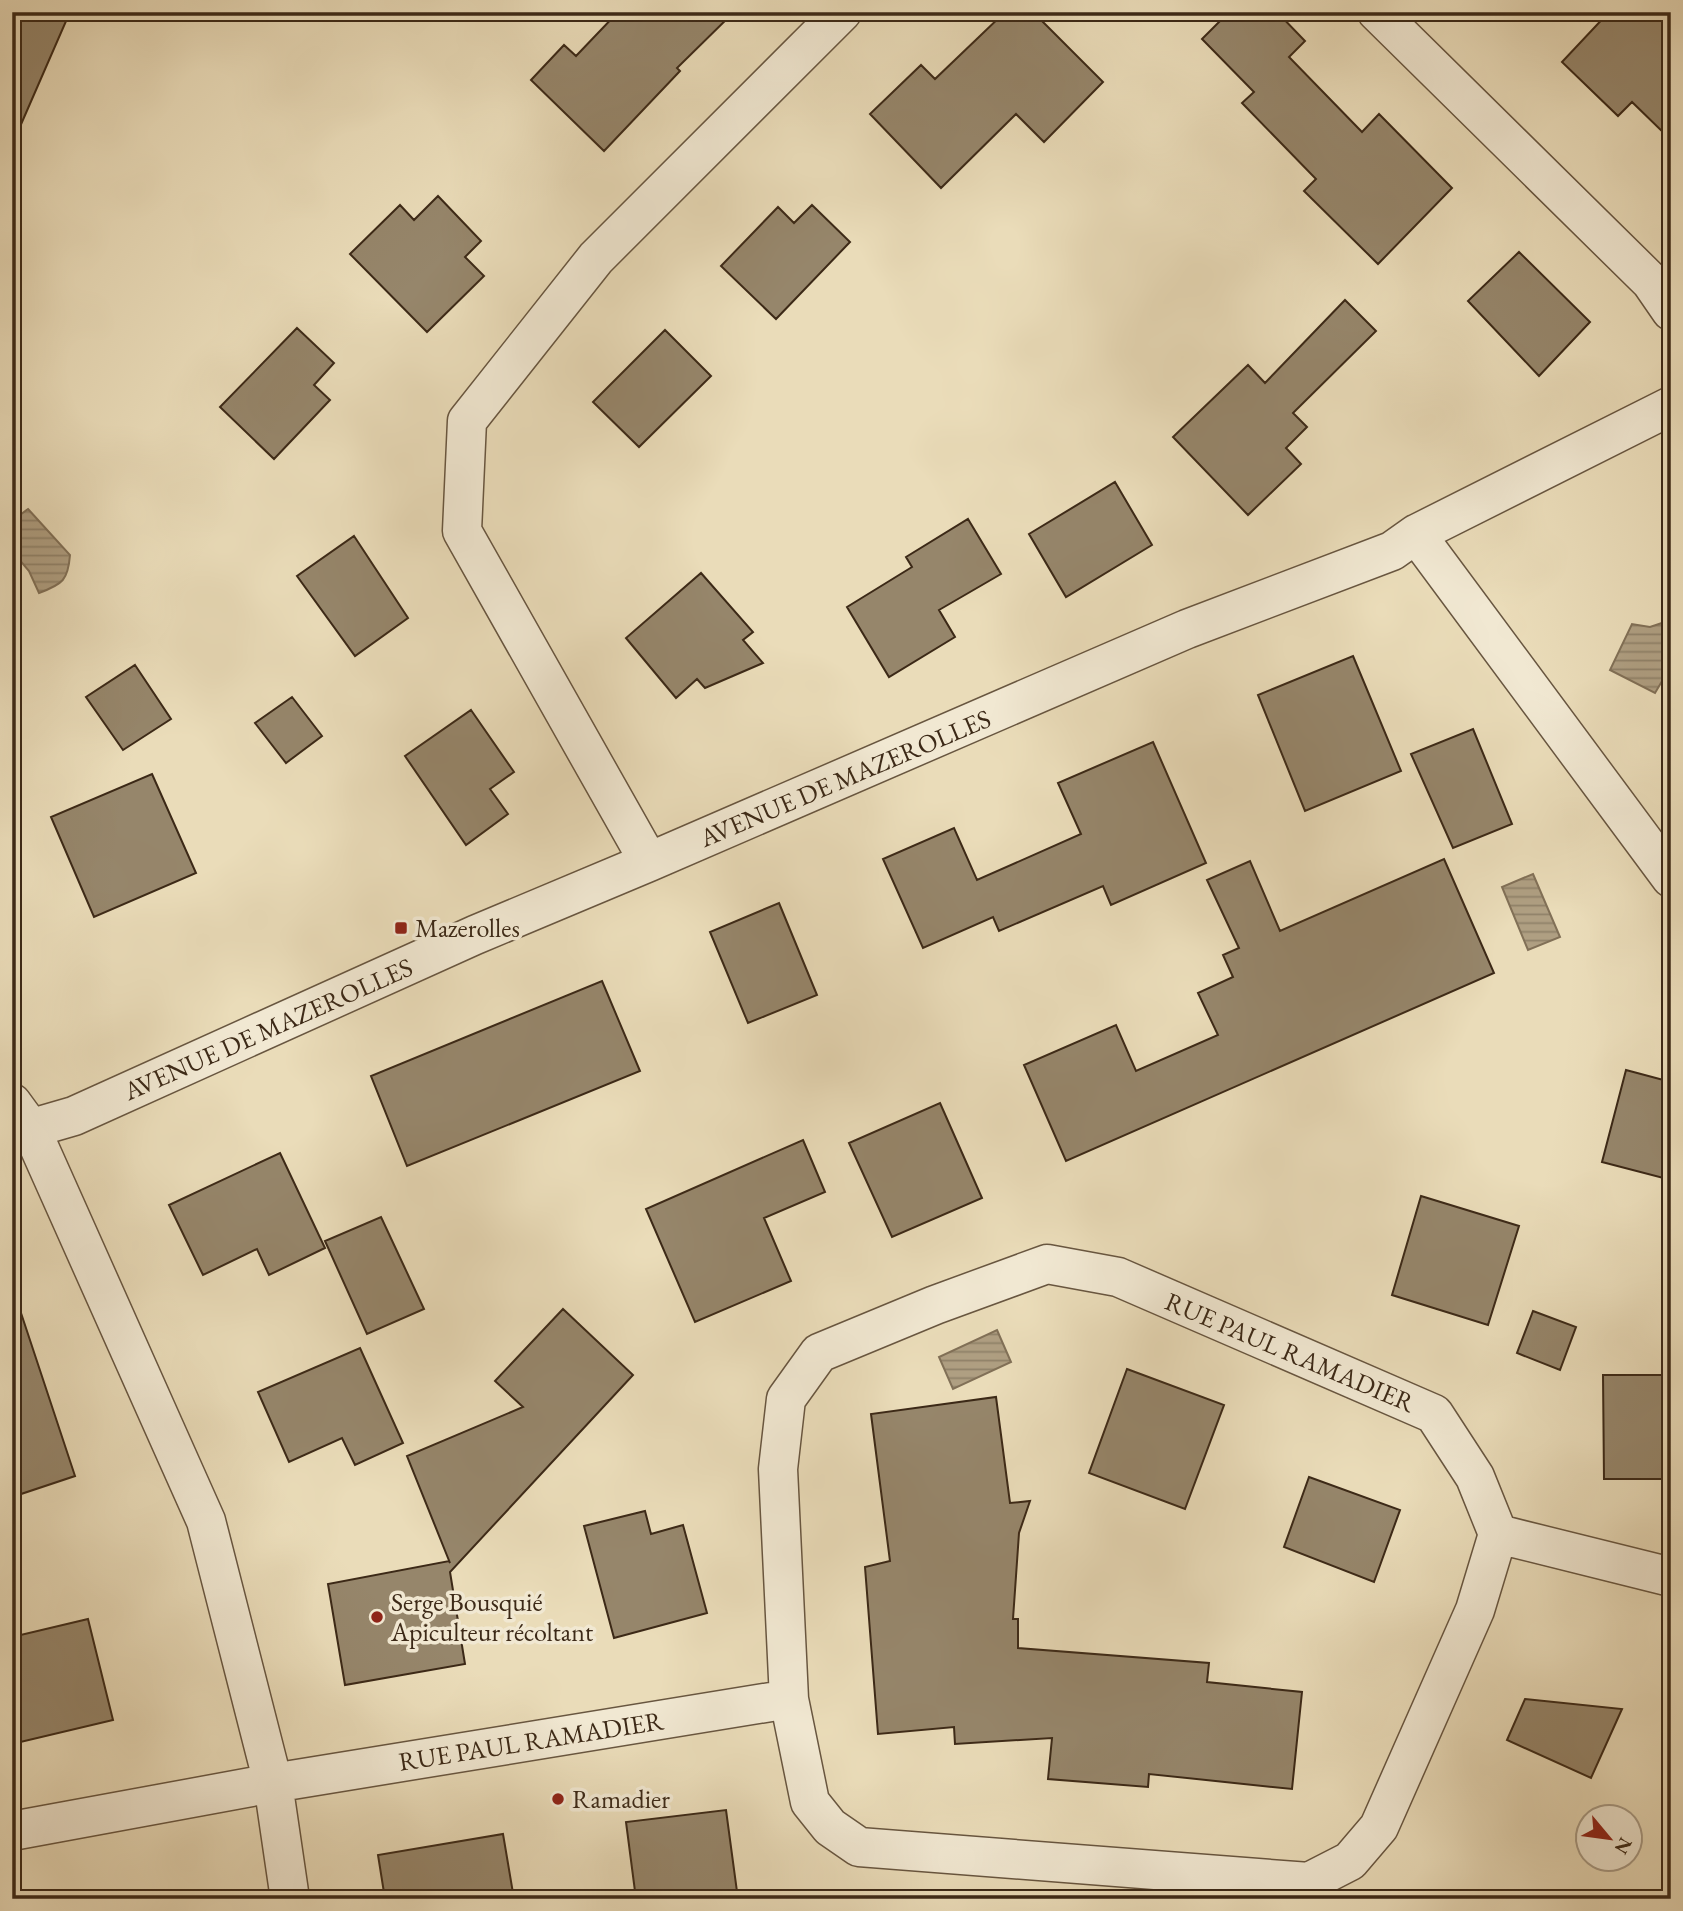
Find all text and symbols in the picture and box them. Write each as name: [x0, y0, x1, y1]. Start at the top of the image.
street label: AVENUE DE MAZEROLLES: [693, 701, 996, 855]
place label: Mazerolles: [415, 911, 520, 945]
marker: Mazerolles: [393, 920, 409, 936]
street label: AVENUE DE MAZEROLLES: [117, 950, 418, 1109]
street label: RUE PAUL RAMADIER: [1160, 1284, 1420, 1420]
place label: Serge Bousquié Apiculteur récoltant: [390, 1585, 593, 1649]
marker: Serge Bousquié Apiculteur récoltant: [369, 1609, 385, 1625]
street label: RUE PAUL RAMADIER: [396, 1703, 666, 1779]
place label: Ramadier: [572, 1782, 670, 1816]
marker: Ramadier: [550, 1791, 566, 1807]
north arrow: [1574, 1802, 1644, 1872]
text: N: [1608, 1833, 1638, 1859]

